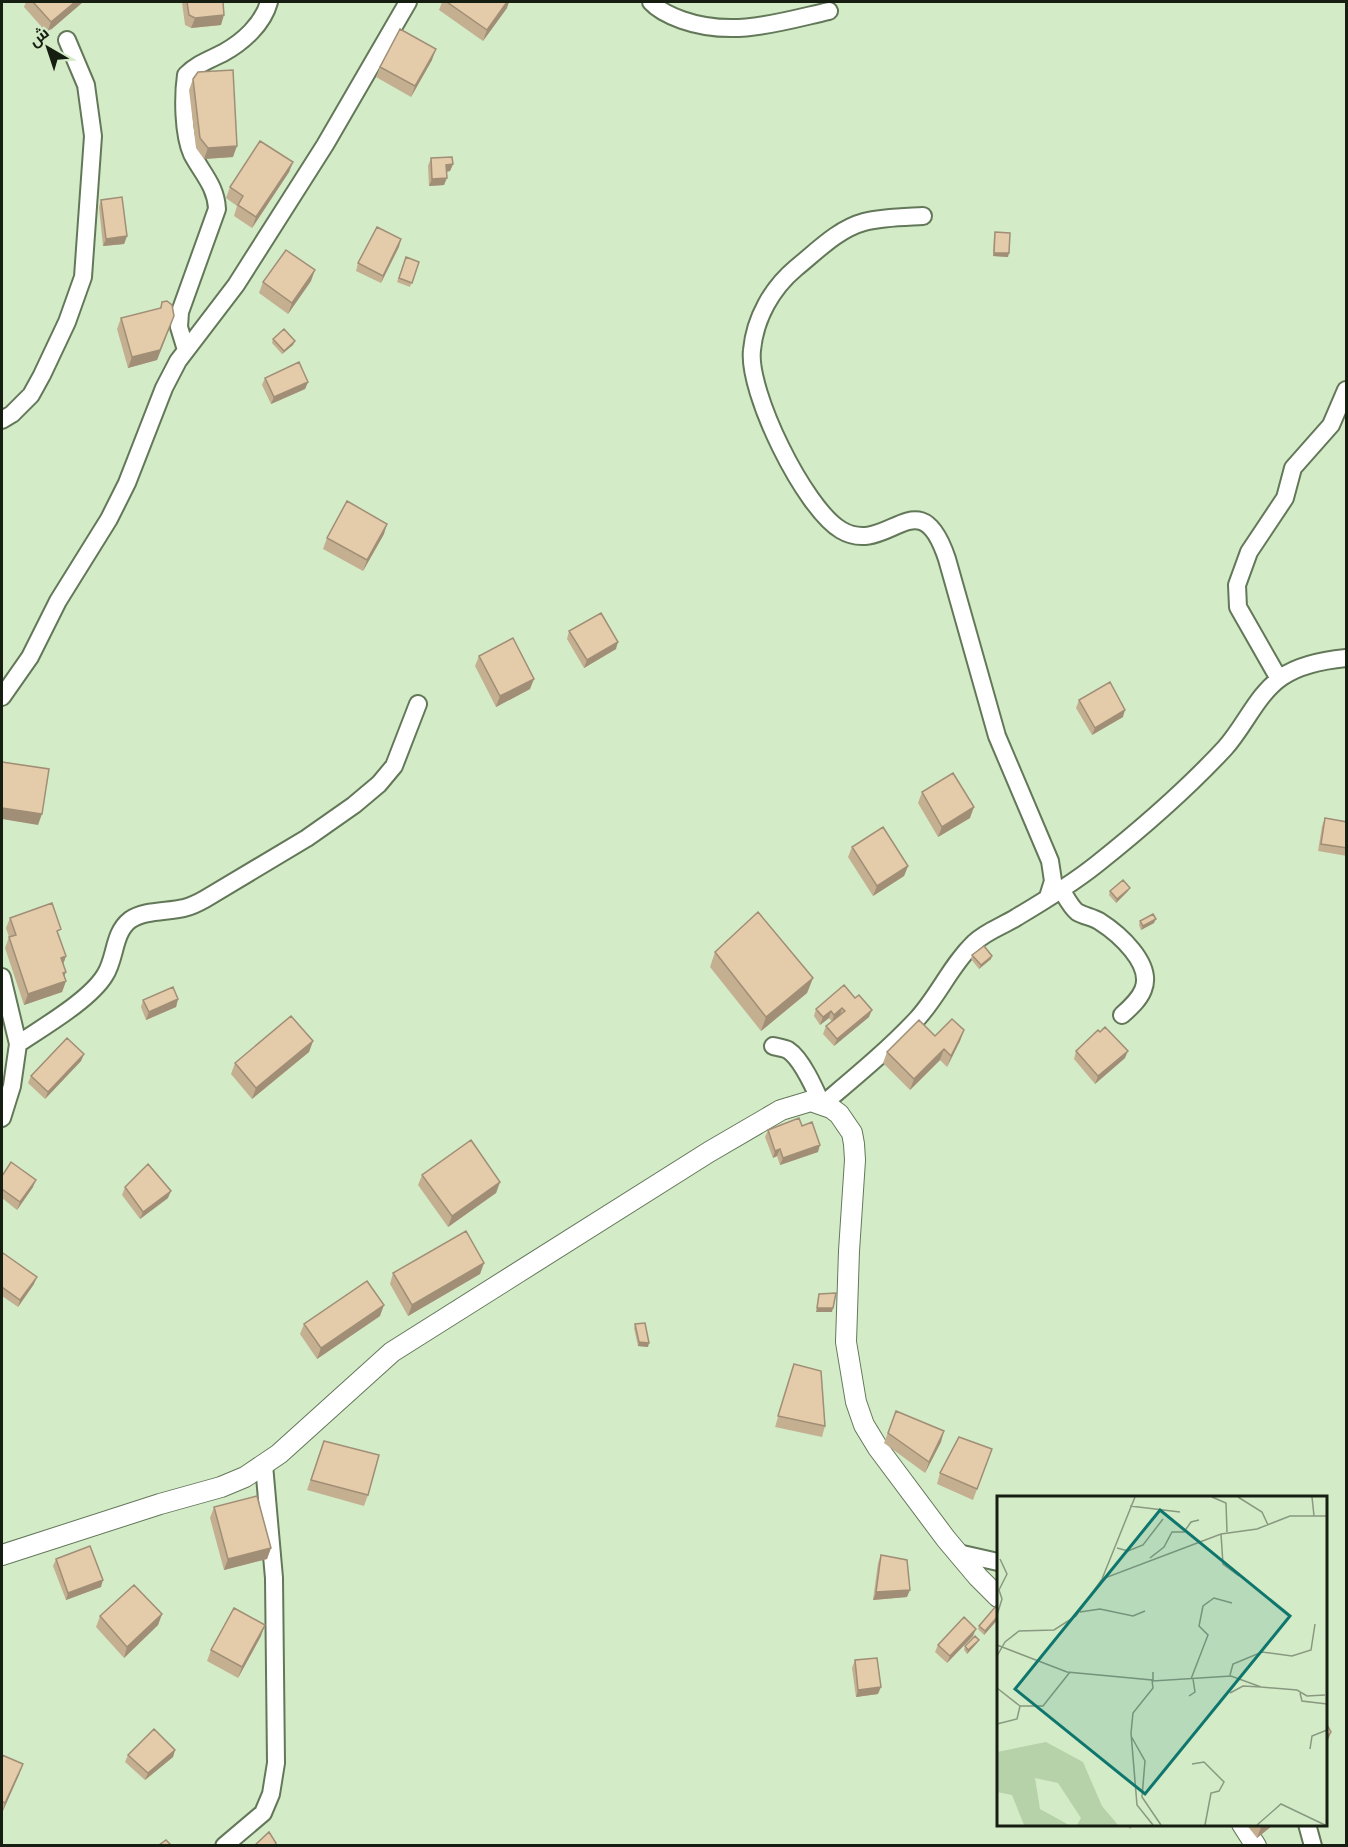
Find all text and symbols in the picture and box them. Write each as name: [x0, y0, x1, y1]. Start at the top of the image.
north arrow: [18, 18, 78, 78]
text: ش: [24, 22, 53, 51]
inset map: [997, 1496, 1327, 1826]

